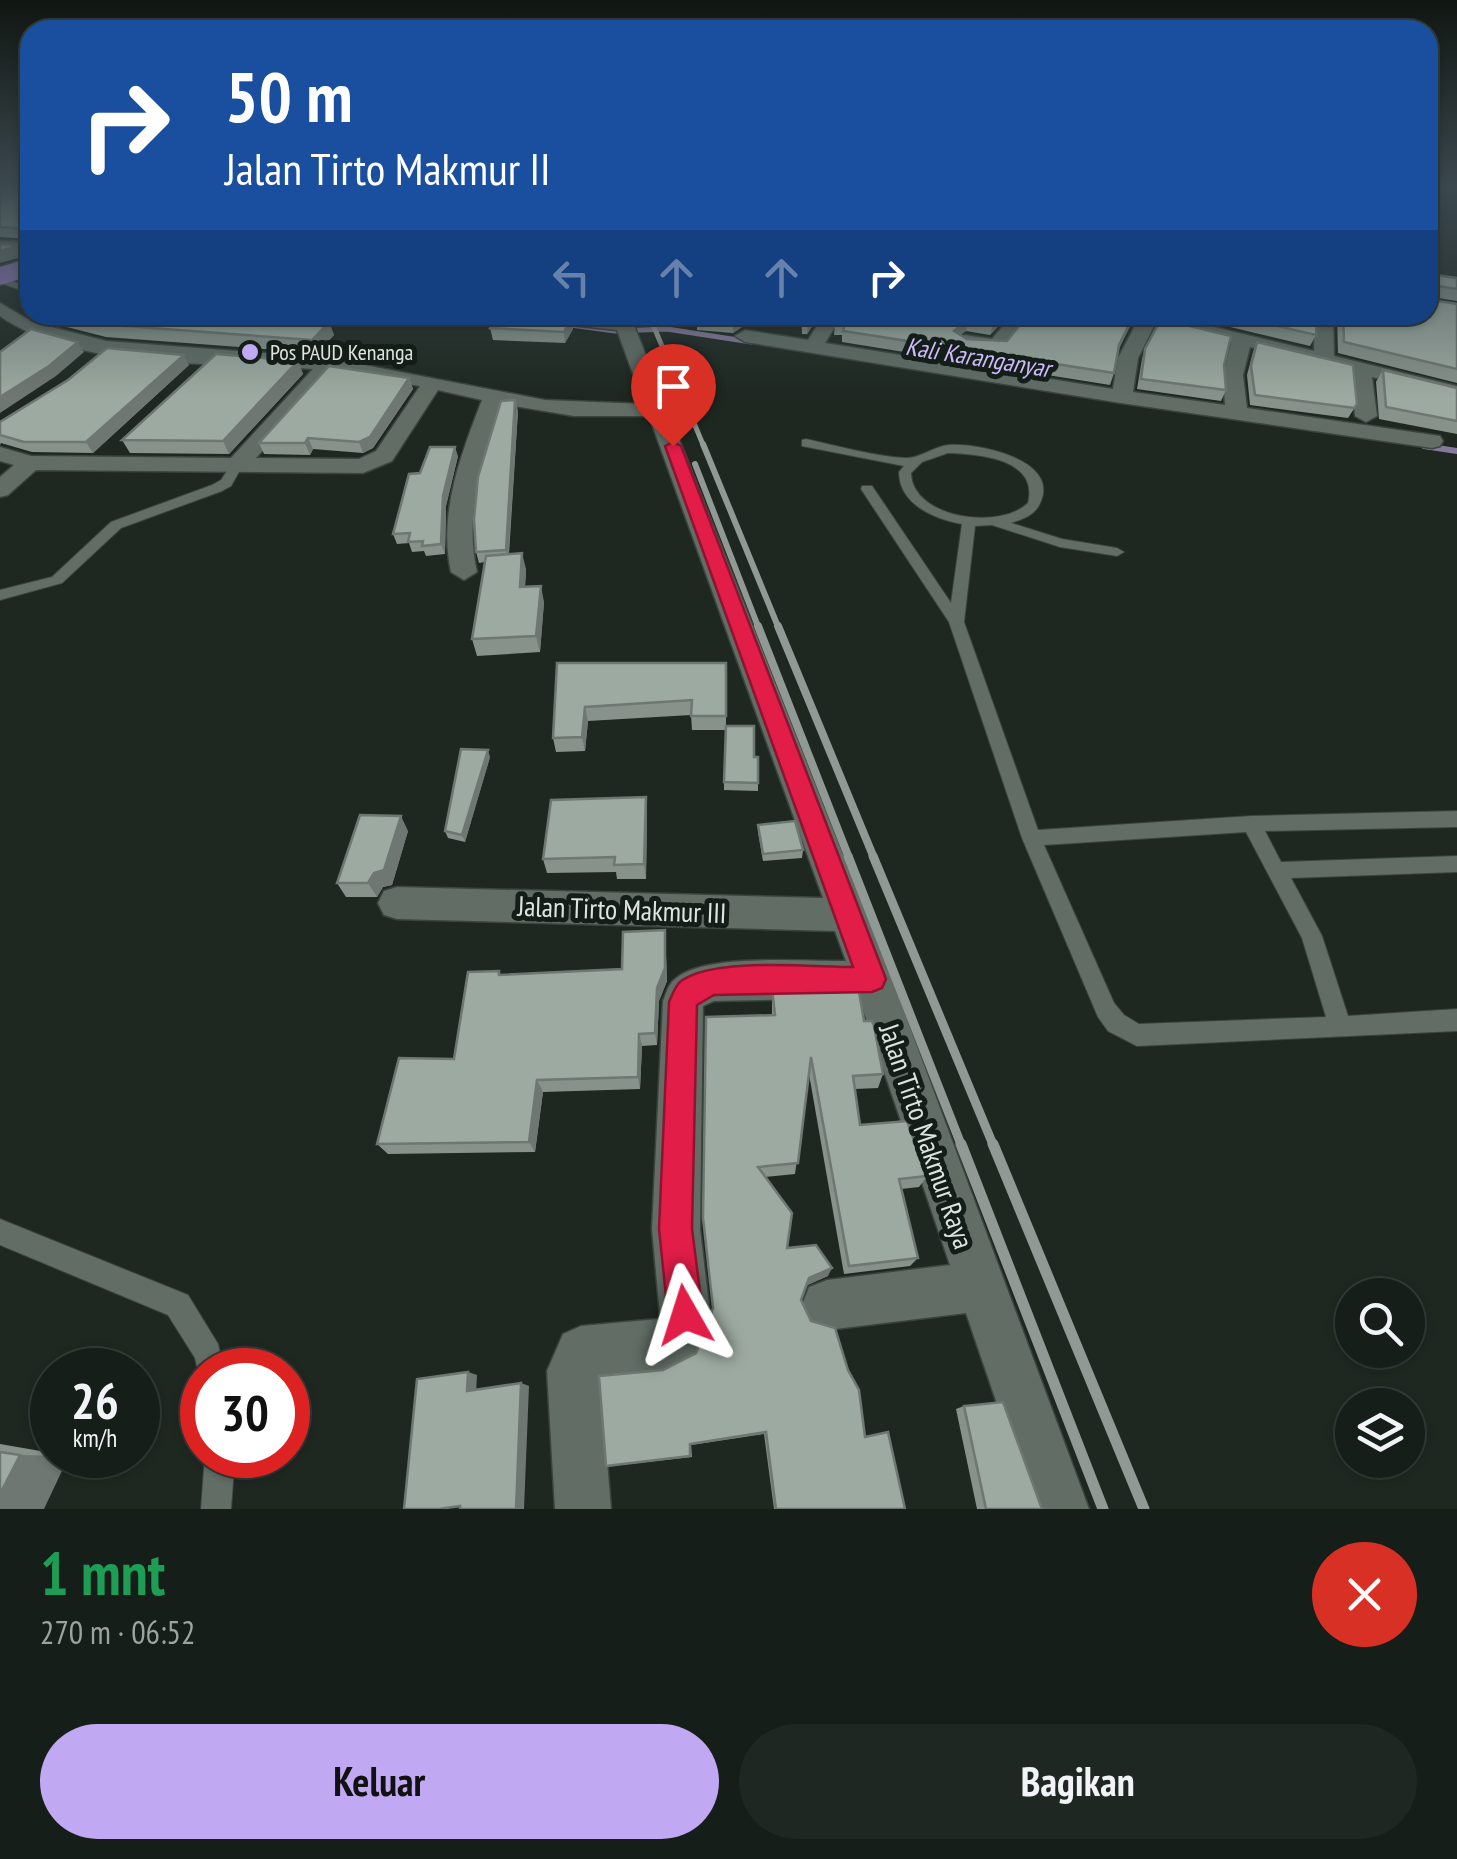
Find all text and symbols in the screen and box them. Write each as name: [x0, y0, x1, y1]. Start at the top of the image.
text: 50 m: [225, 51, 353, 141]
icon: right: [60, 60, 190, 190]
text: Jalan Tirto Makmur II: [225, 139, 551, 197]
icon: left: [544, 250, 599, 305]
icon: ahead: [649, 250, 704, 305]
icon: ahead: [754, 250, 809, 305]
icon: right: [859, 250, 914, 305]
water label: Kali Karanganyar: [903, 330, 1056, 385]
place label: Pos PAUD Kenanga: [270, 338, 413, 366]
marker: Pos PAUD Kenanga: [239, 341, 261, 363]
pin: [631, 344, 716, 447]
icon: arrive: [646, 359, 701, 414]
street label: Jalan Tirto Makmur III: [516, 887, 727, 931]
street label: Jalan Tirto Makmur Raya: [871, 1018, 983, 1254]
position arrow: [633, 1263, 737, 1367]
map controls: [1335, 1278, 1425, 1478]
button: search: [1335, 1278, 1425, 1368]
speed limit sign: 30: [180, 1348, 310, 1478]
text: 26: [71, 1368, 119, 1433]
button: layers: [1335, 1388, 1425, 1478]
text: km/h: [73, 1422, 117, 1454]
text: 1 mnt: [40, 1534, 165, 1612]
button: close: [1312, 1542, 1417, 1647]
text: 270 m · 06:52: [40, 1611, 195, 1653]
button: Keluar: [40, 1724, 719, 1839]
button: Bagikan: [739, 1724, 1417, 1839]

